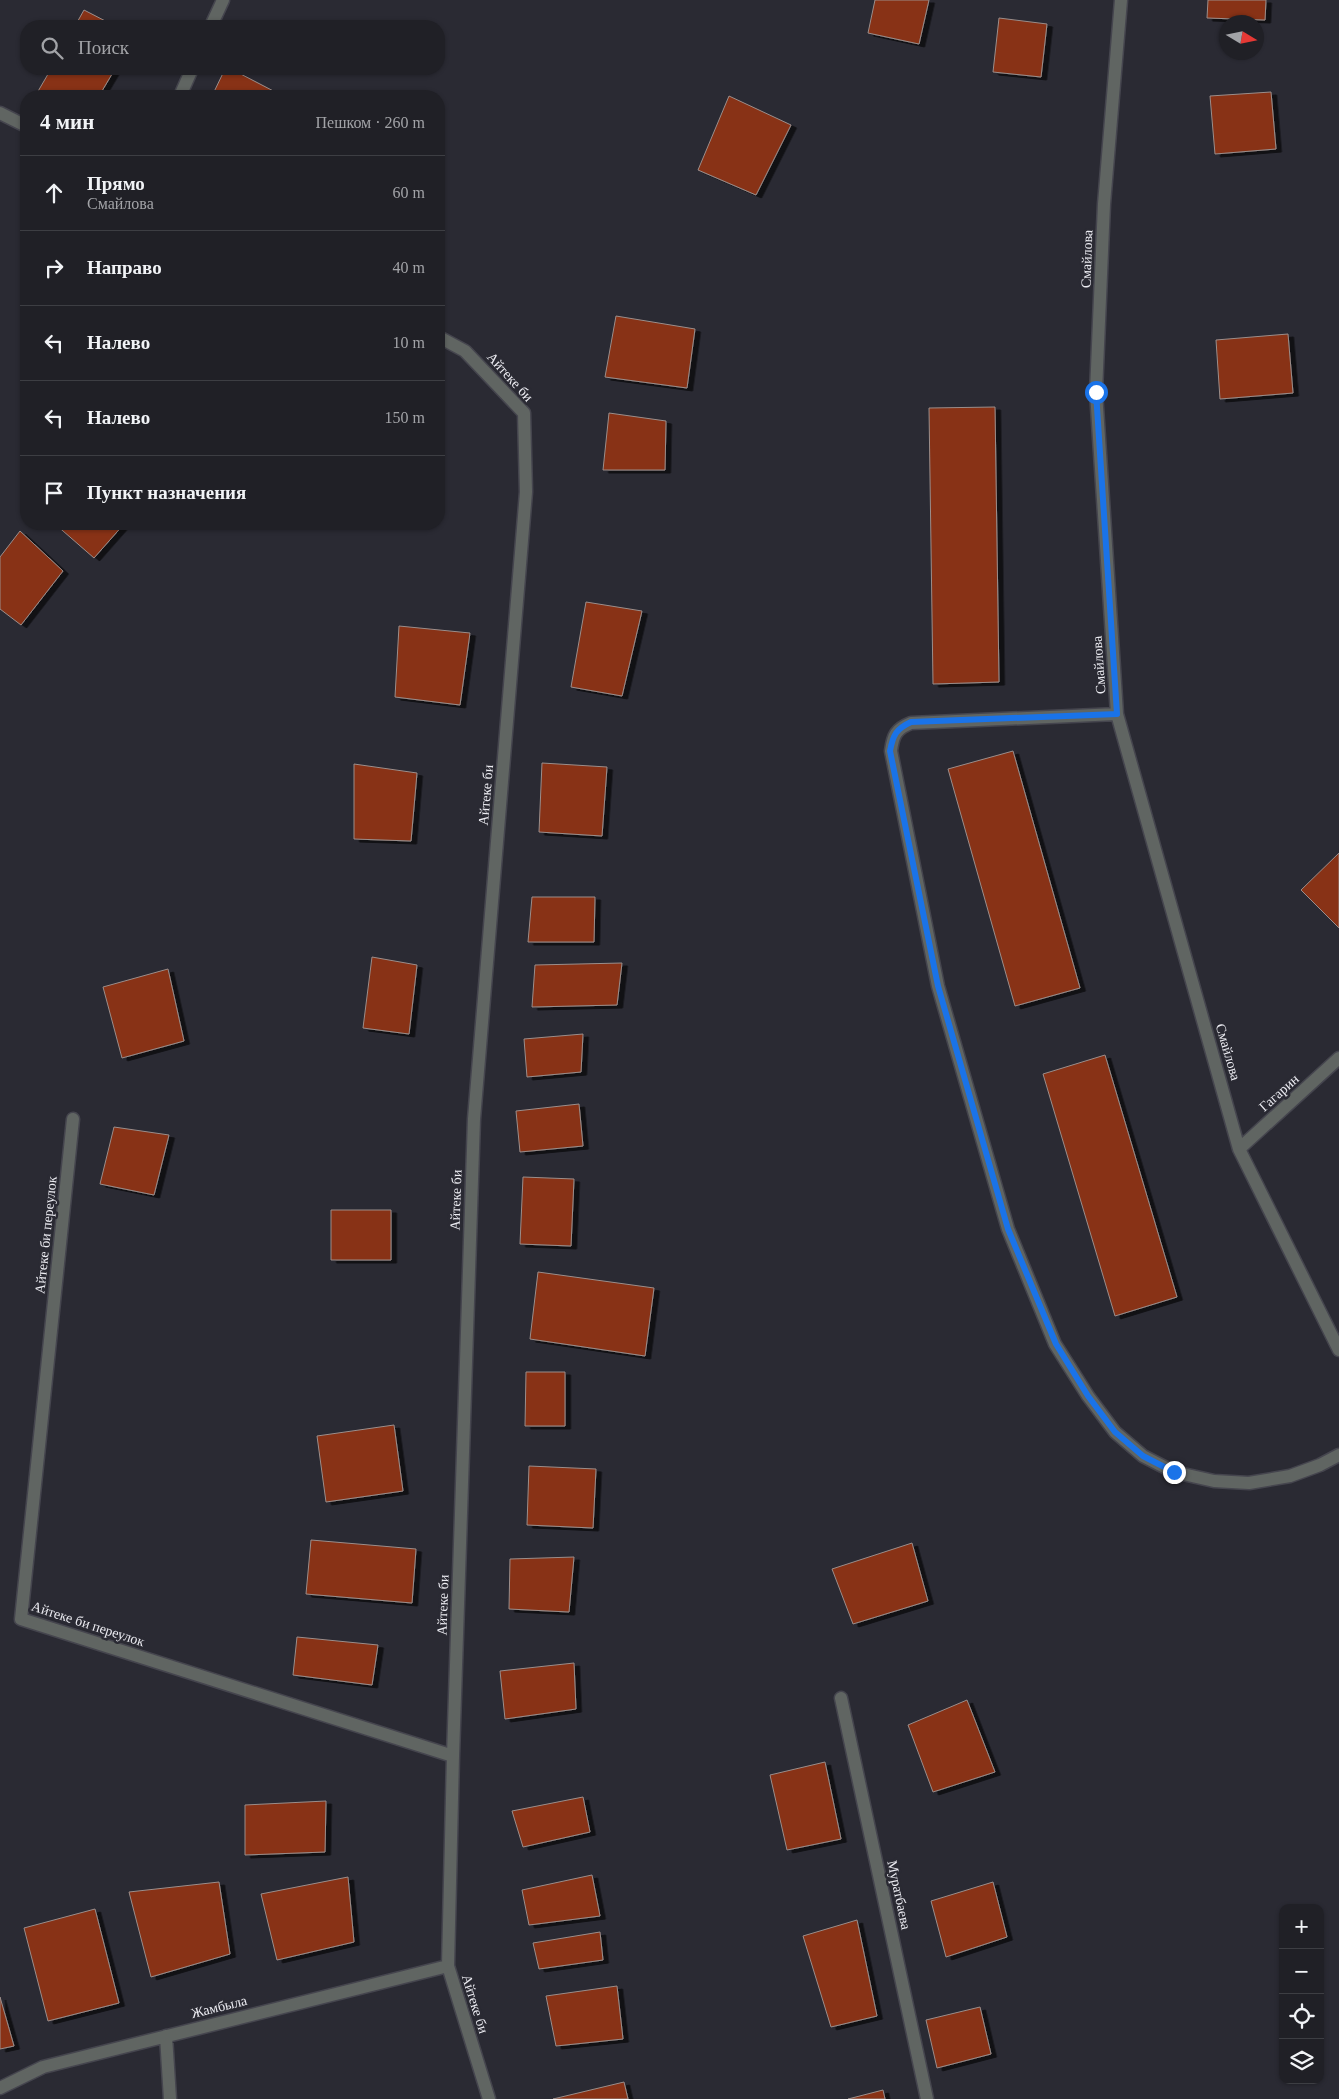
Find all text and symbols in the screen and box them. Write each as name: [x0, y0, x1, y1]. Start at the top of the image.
north arrow: [1219, 15, 1264, 60]
search box: [20, 20, 445, 75]
icon: search: [38, 34, 66, 62]
text: Поиск: [78, 37, 129, 58]
text: 4 мин: [40, 110, 94, 134]
text: Пешком · 260 m: [315, 114, 425, 131]
text: Прямо: [87, 173, 145, 194]
icon: ahead: [40, 179, 68, 207]
text: 60 m: [393, 184, 425, 201]
text: Смайлова: [87, 195, 154, 212]
street label: Смайлова: [1078, 229, 1096, 288]
icon: right: [40, 254, 68, 282]
text: Направо: [87, 257, 162, 278]
text: 40 m: [393, 259, 425, 276]
icon: left: [40, 329, 68, 357]
text: Налево: [87, 332, 150, 353]
text: 10 m: [393, 334, 425, 351]
street label: Айтеке би: [484, 349, 536, 405]
route start: [1085, 381, 1108, 404]
icon: left: [40, 404, 68, 432]
text: Налево: [87, 407, 150, 428]
text: 150 m: [385, 409, 425, 426]
icon: arrive: [40, 479, 68, 507]
text: Пункт назначения: [87, 482, 246, 503]
street label: Смайлова: [1089, 635, 1109, 695]
street label: Айтеке би: [476, 764, 496, 826]
street label: Смайлова: [1213, 1022, 1243, 1083]
street label: Гагарин: [1256, 1071, 1302, 1115]
street label: Айтеке би: [447, 1169, 465, 1231]
street label: Айтеке би переулок: [32, 1175, 60, 1294]
route end: [1163, 1461, 1186, 1484]
street label: Айтеке би: [434, 1574, 452, 1636]
street label: Айтеке би переулок: [30, 1599, 147, 1649]
street label: Муратбаева: [884, 1859, 914, 1932]
map controls: [1279, 1904, 1324, 2084]
button: +: [1279, 1904, 1324, 1949]
button: −: [1279, 1949, 1324, 1994]
street label: Айтеке би: [459, 1973, 491, 2036]
street label: Жамбыла: [190, 1993, 249, 2021]
button: locate: [1279, 1994, 1324, 2039]
button: layers: [1279, 2039, 1324, 2084]

